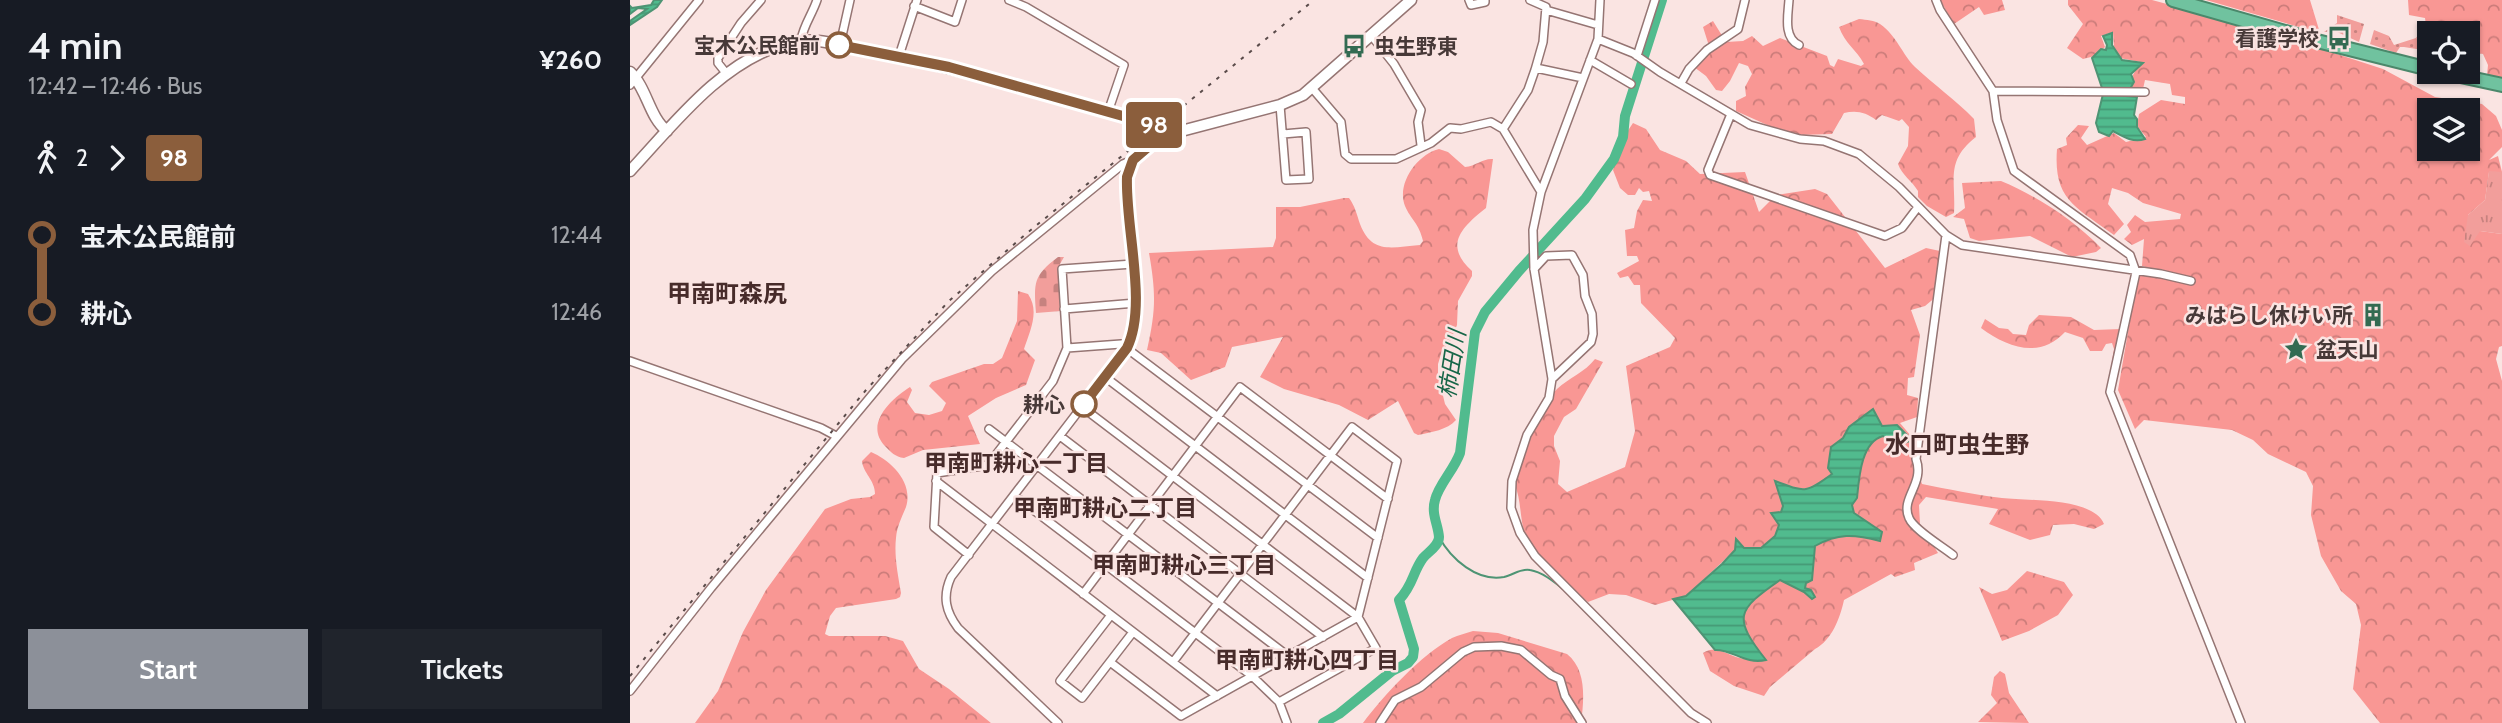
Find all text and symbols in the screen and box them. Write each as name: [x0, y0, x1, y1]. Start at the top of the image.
map controls: [2417, 21, 2480, 161]
button: locate: [2417, 21, 2480, 84]
text: 4 min: [28, 22, 123, 69]
bus stop icon: 看護学校: [2325, 24, 2353, 52]
place label: 看護学校: [2235, 26, 2319, 51]
marker: 宝木公民館前: [826, 32, 852, 58]
bus stop icon: 虫生野東: [1340, 32, 1368, 60]
place label: 宝木公民館前: [694, 33, 820, 58]
place label: 虫生野東: [1374, 34, 1458, 59]
text: ¥260: [540, 44, 602, 76]
text: 12:42 – 12:46 · Bus: [28, 72, 202, 100]
button: layers: [2417, 98, 2480, 161]
line badge: 98: [1122, 102, 1186, 148]
text: 98: [1140, 110, 1168, 139]
icon: walk: [28, 139, 66, 177]
icon: forward: [98, 139, 136, 177]
text: 98: [160, 143, 188, 172]
text: 2: [76, 144, 88, 172]
text: 宝木公民館前: [80, 221, 236, 253]
text: 12:44: [551, 221, 602, 249]
district label: 甲南町森尻: [667, 279, 787, 308]
text: 耕心: [80, 298, 132, 330]
text: 12:46: [551, 298, 602, 326]
building icon: みはらし休けい所: [2359, 301, 2387, 329]
place label: みはらし休けい所: [2185, 303, 2353, 328]
water label: 柿田川: [1433, 325, 1472, 400]
place icon: 盆天山: [2282, 335, 2310, 363]
place label: 盆天山: [2316, 337, 2379, 362]
marker: 耕心: [1071, 391, 1097, 417]
place label: 耕心: [1023, 392, 1065, 417]
district label: 水口町虫生野: [1885, 430, 2029, 459]
district label: 甲南町耕心一丁目: [924, 449, 1108, 477]
district label: 甲南町耕心二丁目: [1013, 494, 1197, 522]
district label: 甲南町耕心三丁目: [1092, 551, 1276, 579]
button: Start: [28, 629, 308, 709]
button: Tickets: [322, 629, 602, 709]
district label: 甲南町耕心四丁目: [1215, 646, 1399, 674]

